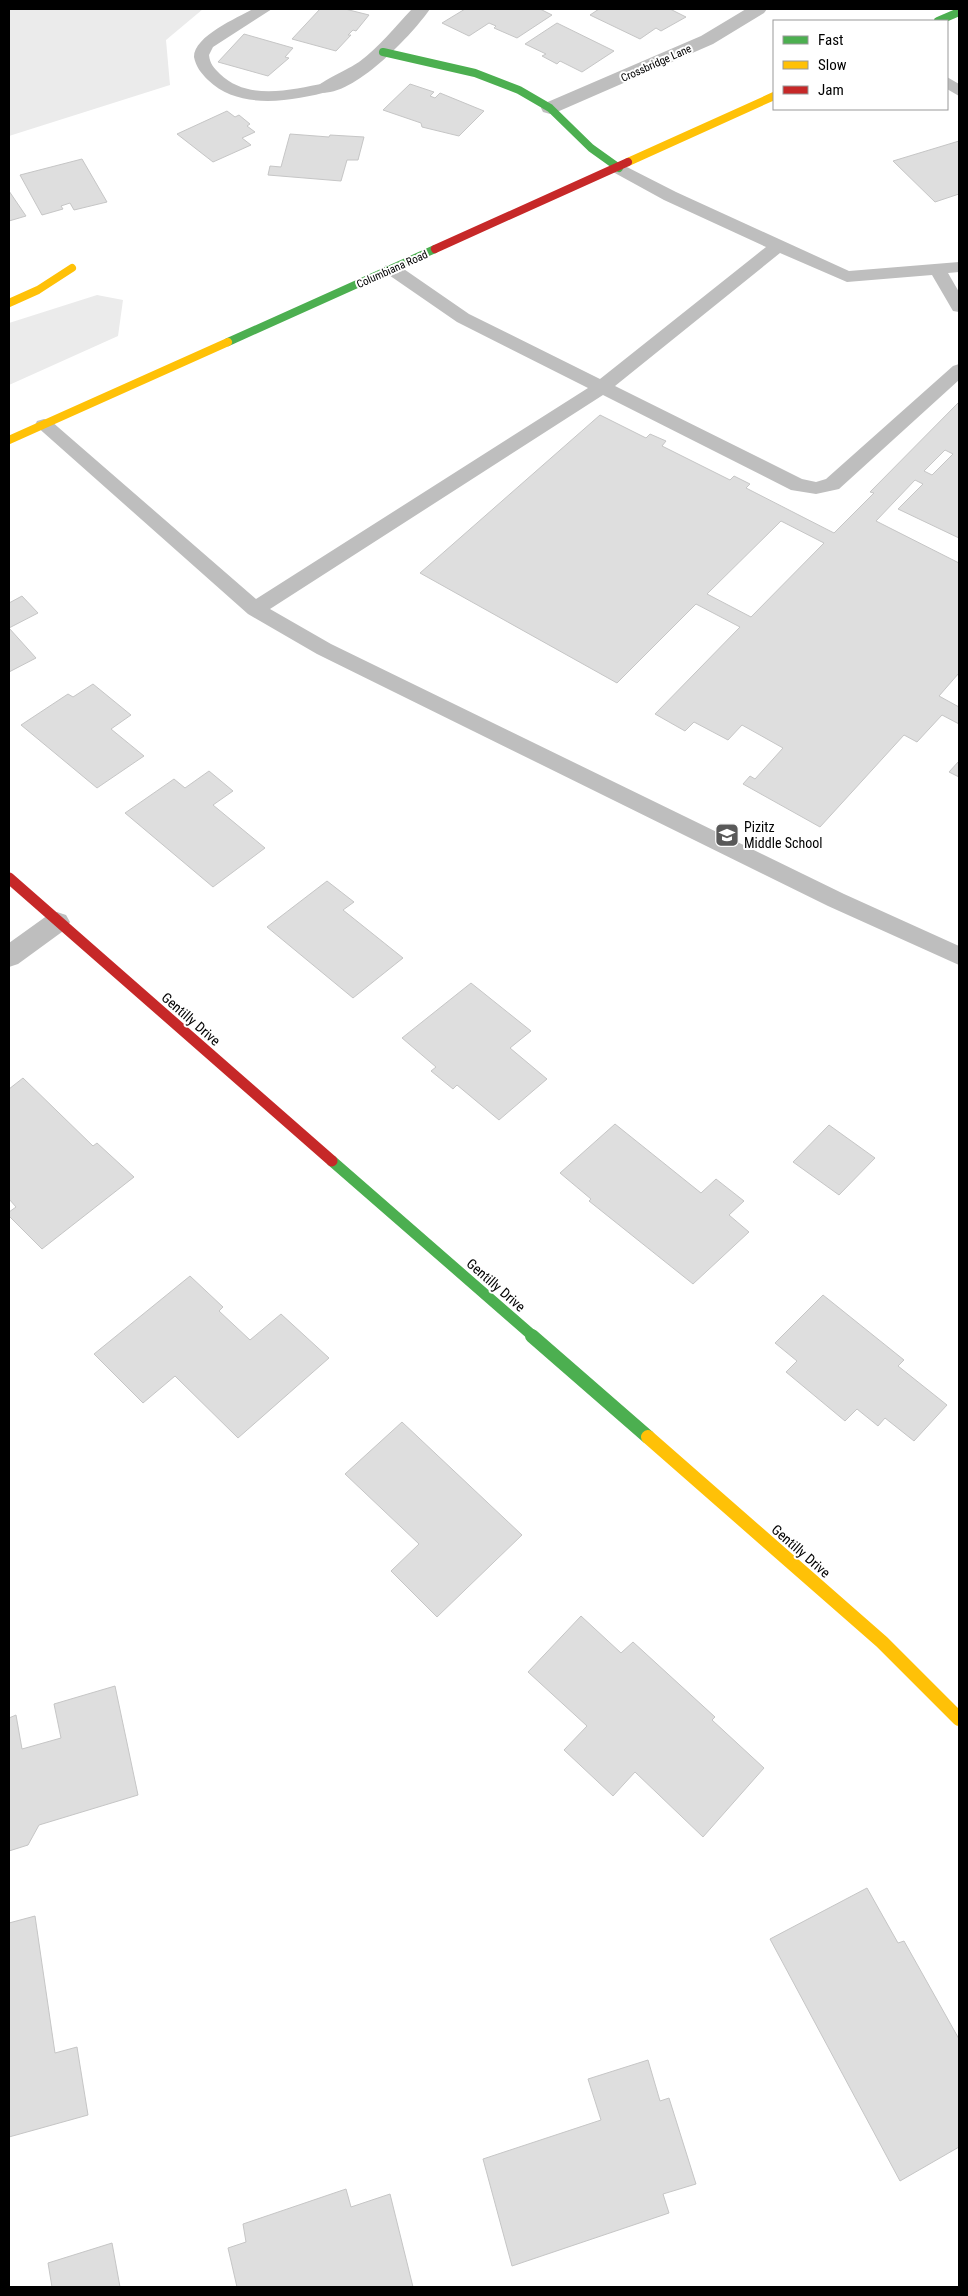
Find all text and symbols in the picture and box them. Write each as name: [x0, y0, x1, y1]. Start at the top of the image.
legend: [773, 20, 948, 110]
text: Fast: [818, 31, 843, 49]
street label: Crossbridge Lane: [619, 42, 694, 85]
text: Slow: [818, 56, 847, 74]
text: Jam: [818, 81, 844, 99]
street label: Columbiana Road: [355, 248, 430, 291]
place label: Pizitz Middle School: [744, 819, 822, 851]
school or university icon: Pizitz Middle School: [714, 822, 740, 848]
street label: Gentilly Drive: [158, 989, 224, 1049]
street label: Gentilly Drive: [463, 1255, 529, 1315]
street label: Gentilly Drive: [768, 1521, 834, 1581]

